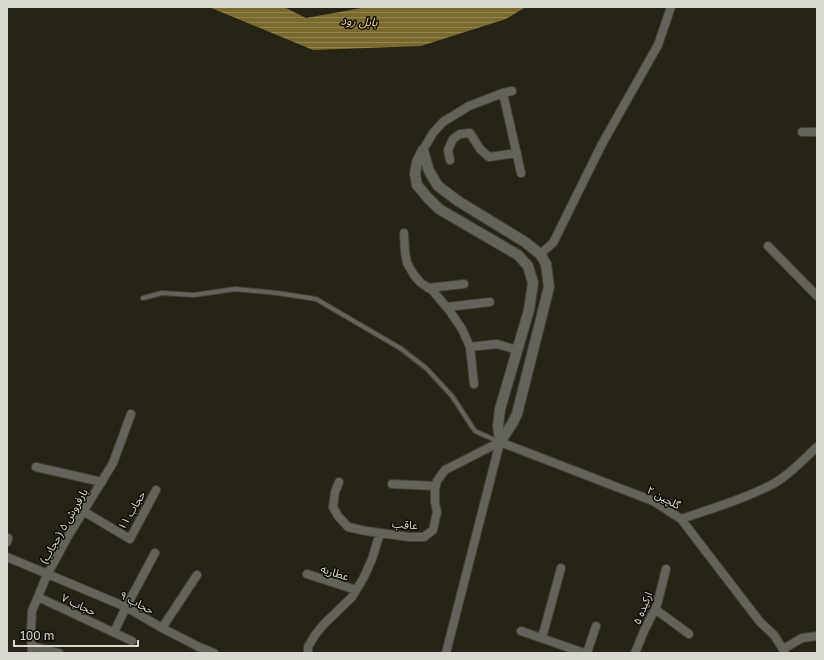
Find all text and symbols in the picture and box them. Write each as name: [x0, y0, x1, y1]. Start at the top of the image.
water label: بابل رود: [340, 13, 379, 30]
street label: گلچین ۲: [644, 483, 683, 513]
street label: بارفروش ۵ (حجاب): [36, 486, 91, 567]
street label: حجاب ۱۱: [114, 488, 149, 532]
street label: عاقب: [392, 516, 419, 533]
street label: عطاریه: [319, 561, 351, 584]
street label: حجاب ۹: [117, 588, 157, 617]
street label: حجاب ۷: [59, 590, 99, 619]
street label: ارکیده ۵: [630, 590, 655, 627]
scale bar: [14, 622, 138, 648]
text: 100 m: [20, 628, 54, 643]

